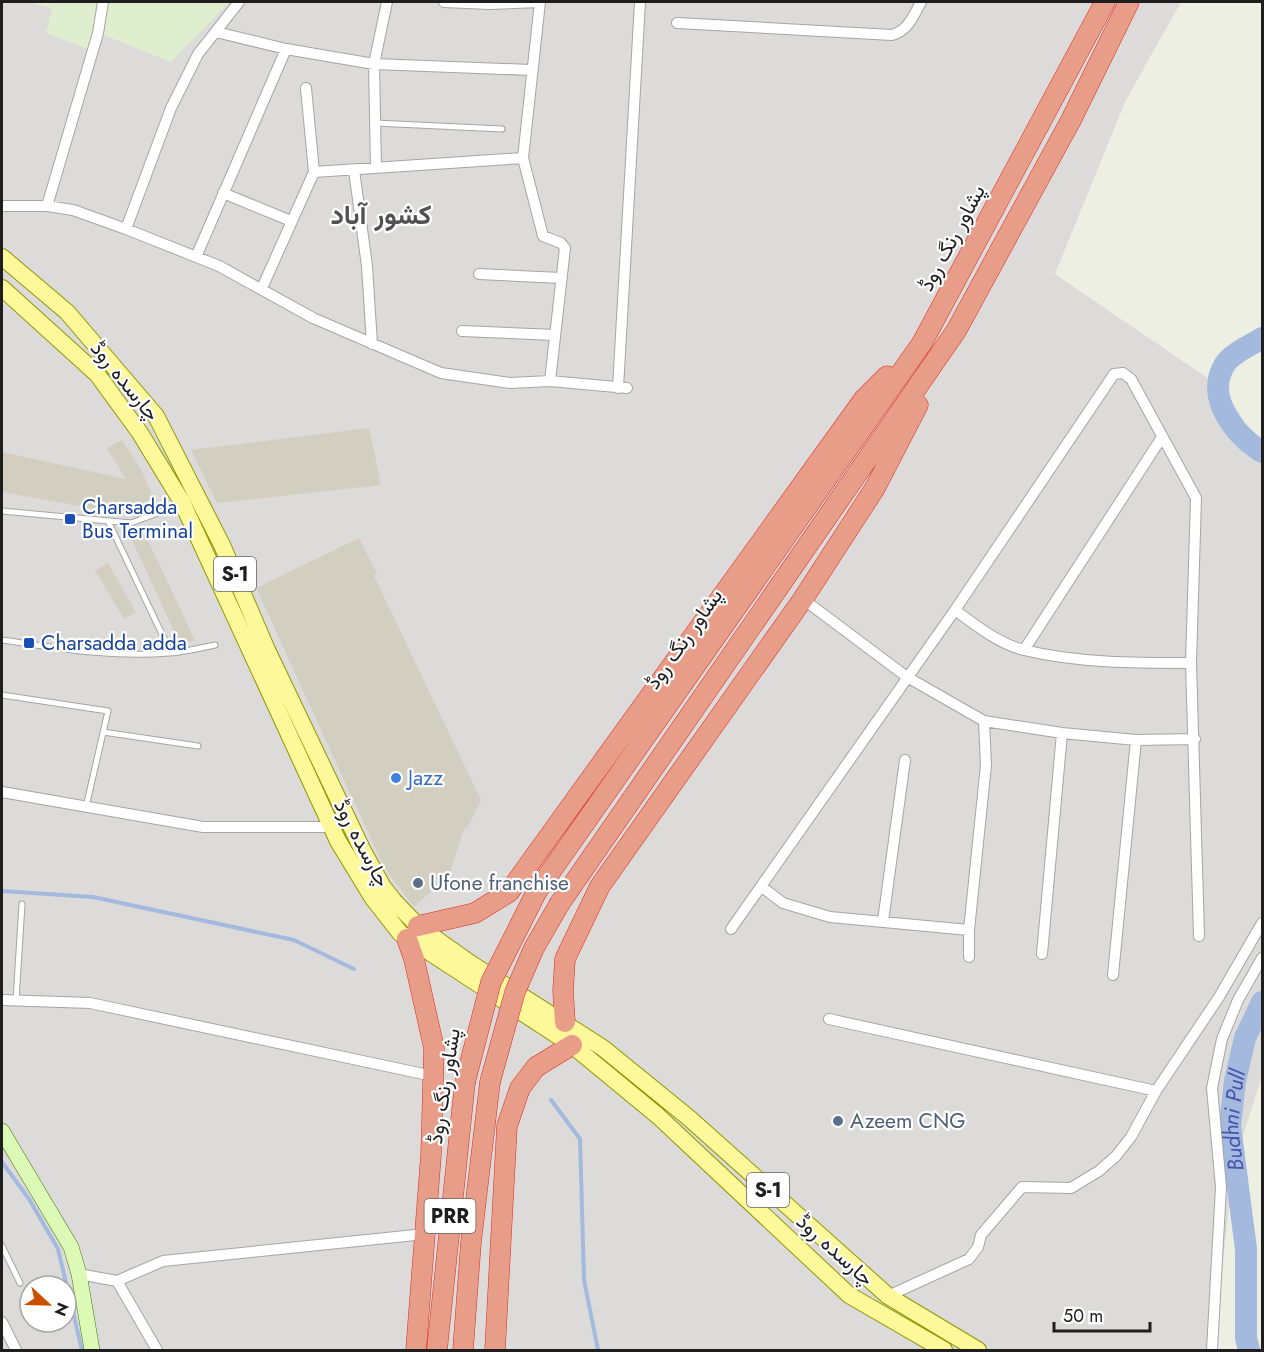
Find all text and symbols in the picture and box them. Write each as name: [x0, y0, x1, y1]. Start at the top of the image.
street label: پشاور رنگ روڈ: [911, 179, 993, 297]
district label: کشور آباد: [330, 195, 432, 234]
street label: چارسدہ روڈ: [83, 335, 167, 427]
place label: Charsadda Bus Terminal: [82, 492, 193, 546]
marker: Charsadda Bus Terminal: [63, 512, 77, 526]
road number: S-1: [214, 557, 256, 591]
street label: پشاور رنگ روڈ: [638, 583, 730, 695]
place label: Charsadda adda: [41, 628, 187, 658]
marker: Charsadda adda: [22, 636, 36, 650]
place label: Jazz: [405, 763, 443, 793]
marker: Jazz: [389, 771, 403, 785]
street label: چارسدہ روڈ: [326, 794, 398, 892]
place label: Ufone franchise: [430, 868, 569, 898]
marker: Ufone franchise: [411, 876, 425, 890]
street label: پشاور رنگ روڈ: [420, 1026, 468, 1146]
water label: Budhni Pull: [1214, 1065, 1253, 1173]
place label: Azeem CNG: [850, 1106, 966, 1136]
marker: Azeem CNG: [831, 1114, 845, 1128]
road number: S-1: [747, 1173, 789, 1207]
road number: PRR: [424, 1199, 476, 1233]
street label: چارسدہ روڈ: [790, 1207, 880, 1293]
north arrow: [18, 1274, 78, 1334]
scale bar: [1054, 1295, 1150, 1333]
text: N: [48, 1299, 74, 1320]
text: 50 m: [1063, 1303, 1103, 1329]

